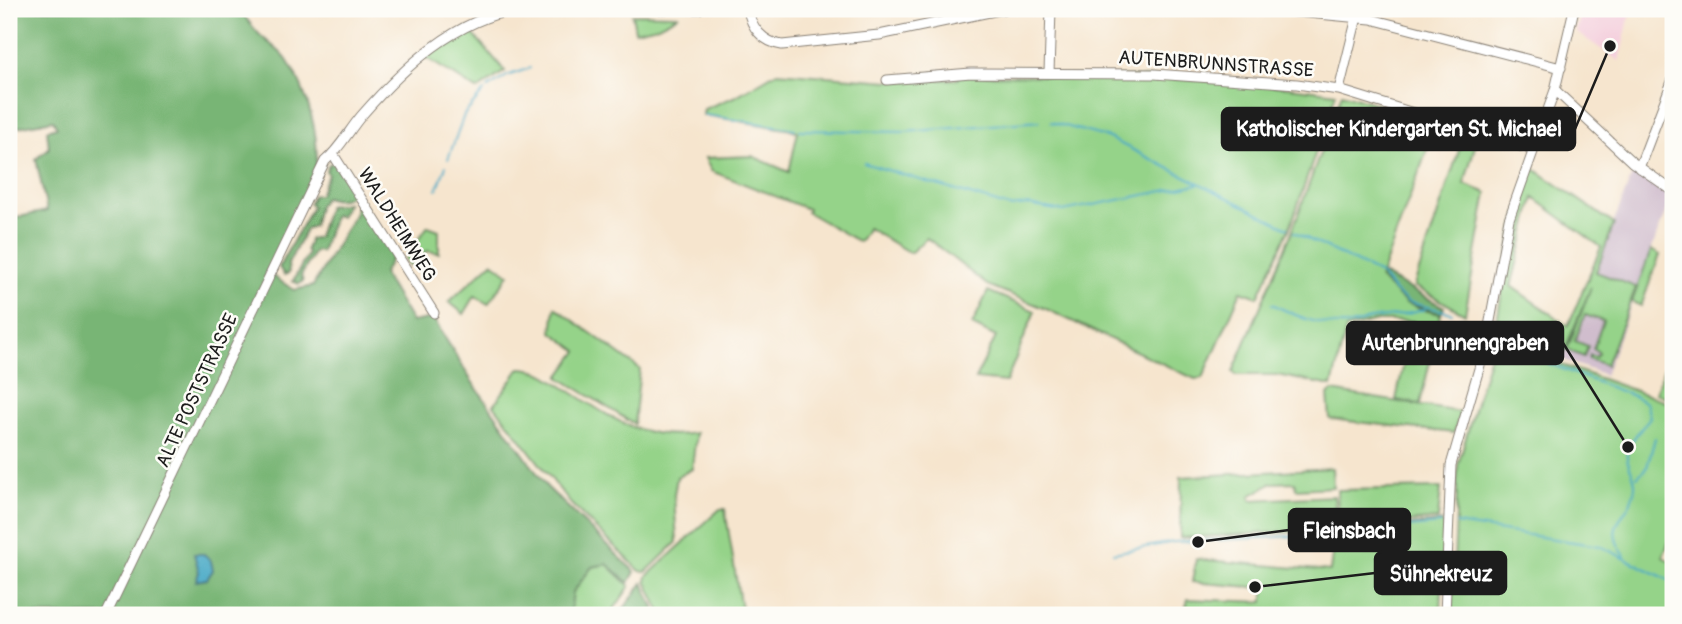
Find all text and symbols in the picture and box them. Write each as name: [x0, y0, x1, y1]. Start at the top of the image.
street label: AUTENBRUNNSTRASSE: [1118, 45, 1314, 83]
callout: Katholischer Kindergarten St. Michael: [1222, 108, 1575, 150]
text: Katholischer Kindergarten St. Michael: [1236, 116, 1562, 143]
street label: WALDHEIMWEG: [353, 163, 442, 286]
street label: ALTE POSTSTRASSE: [151, 309, 243, 471]
callout: Autenbrunnengraben: [1347, 322, 1563, 364]
text: Autenbrunnengraben: [1361, 330, 1549, 357]
callout: Fleinsbach: [1289, 509, 1410, 551]
text: Fleinsbach: [1303, 518, 1396, 545]
callout: Sühnekreuz: [1375, 552, 1506, 594]
text: Sühnekreuz: [1390, 561, 1493, 588]

